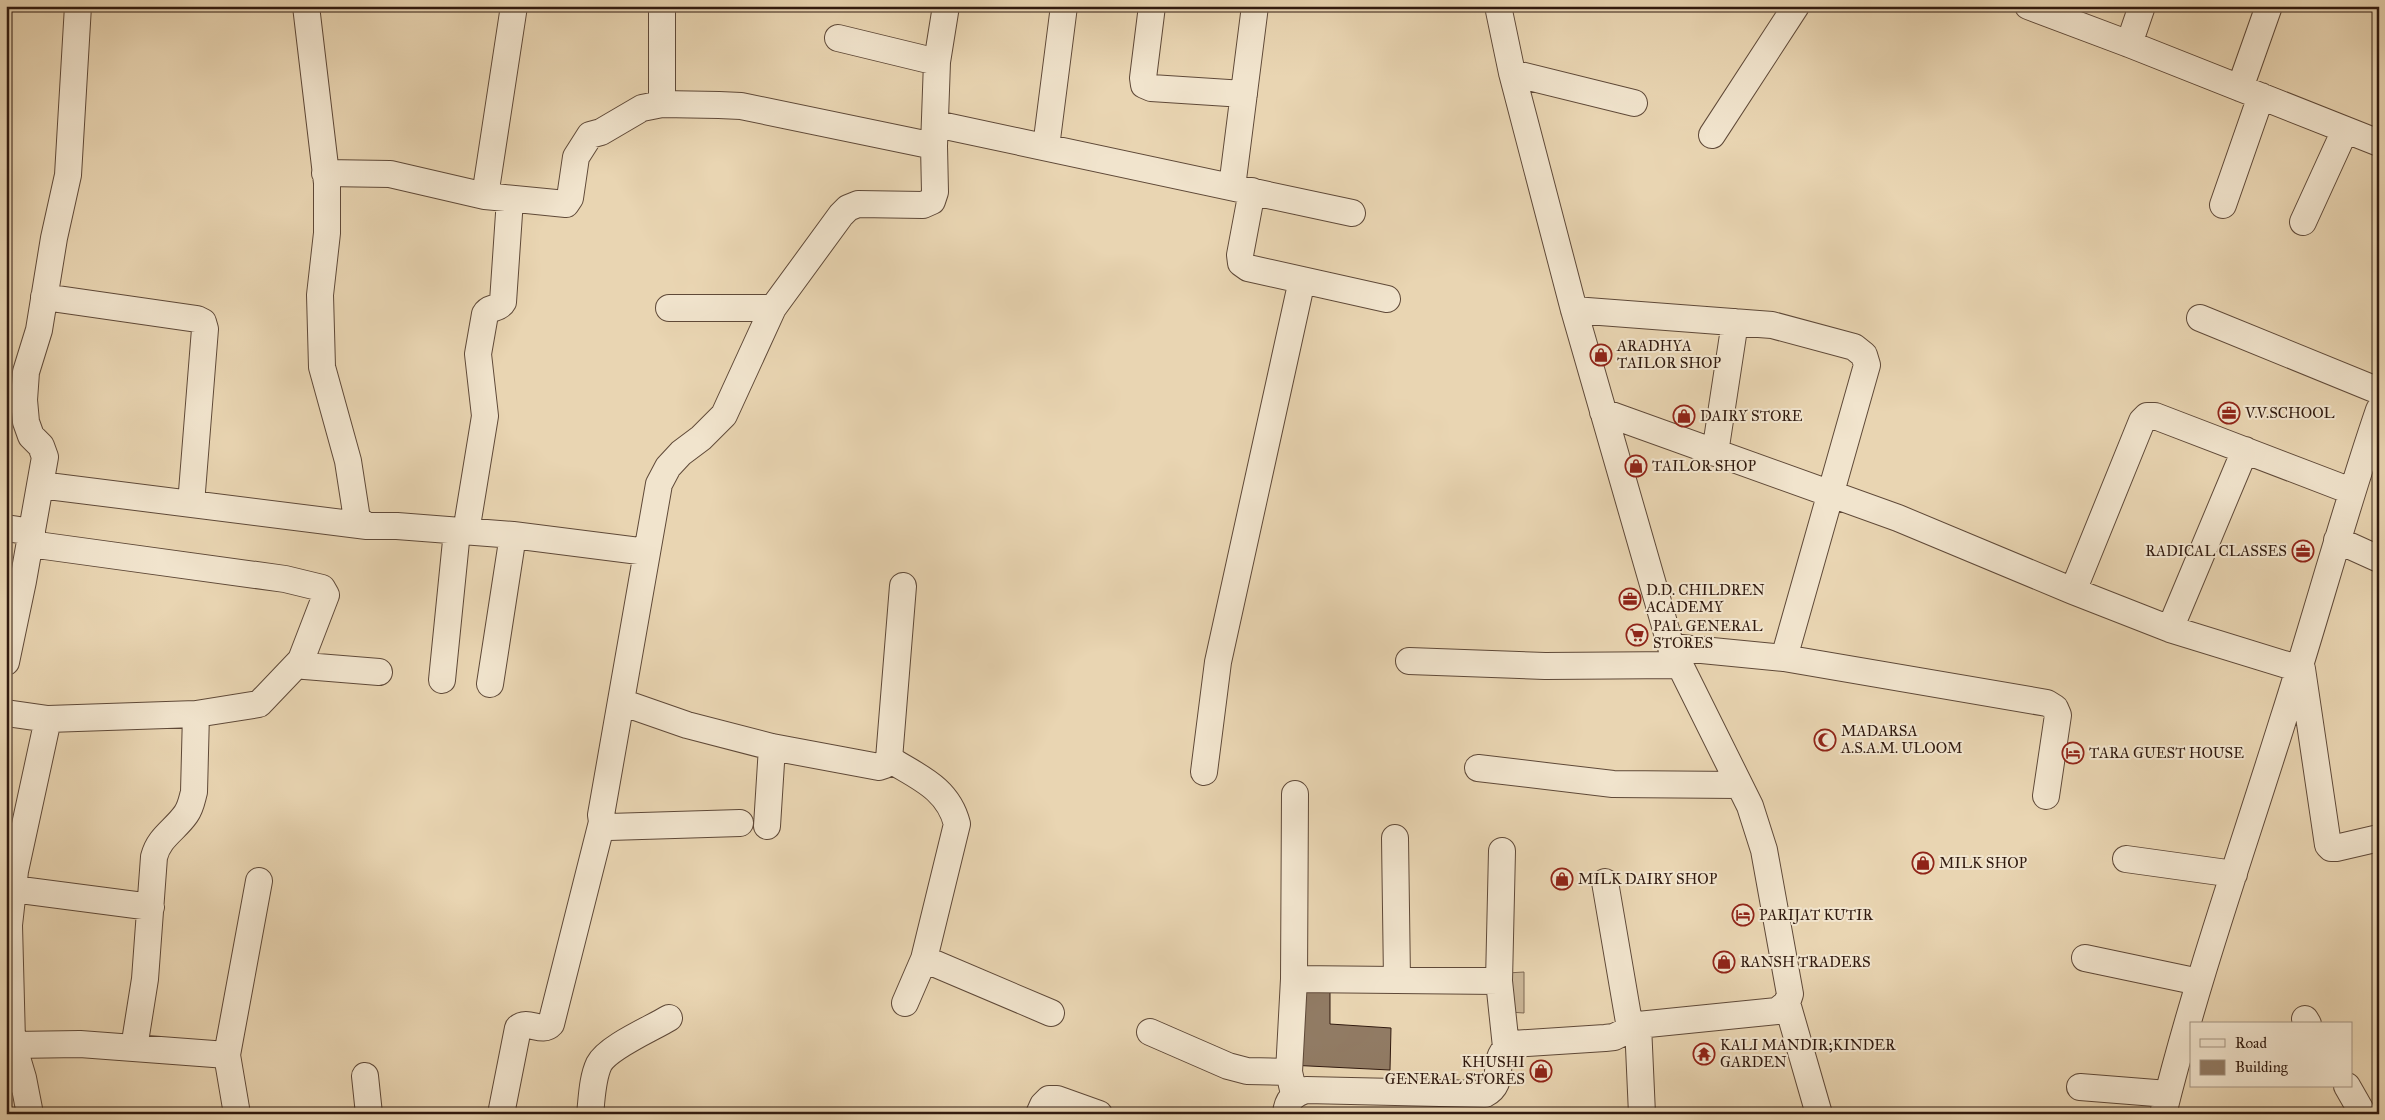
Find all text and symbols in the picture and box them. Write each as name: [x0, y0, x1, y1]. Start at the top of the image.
place label: ARADHYA TAILOR SHOP: [1616, 337, 1721, 372]
shop icon: ARADHYA TAILOR SHOP: [1589, 343, 1613, 367]
office icon: V.V.SCHOOL: [2217, 401, 2241, 425]
shop icon: DAIRY STORE: [1672, 404, 1696, 428]
place label: V.V.SCHOOL: [2244, 404, 2335, 422]
place label: DAIRY STORE: [1700, 407, 1803, 425]
shop icon: TAILOR SHOP: [1624, 454, 1648, 478]
place label: TAILOR SHOP: [1652, 457, 1756, 475]
office icon: RADICAL CLASSES: [2291, 539, 2315, 563]
place label: RADICAL CLASSES: [2145, 542, 2287, 560]
place label: D.D. CHILDREN ACADEMY: [1645, 581, 1765, 616]
office icon: D.D. CHILDREN ACADEMY: [1618, 587, 1642, 611]
place label: PAL GENERAL STORES: [1653, 617, 1763, 652]
supermarket icon: PAL GENERAL STORES: [1625, 623, 1649, 647]
place label: MADARSA A.S.A.M. ULOOM: [1840, 722, 1962, 757]
mosque icon: MADARSA A.S.A.M. ULOOM: [1813, 728, 1837, 752]
hotel icon: TARA GUEST HOUSE: [2061, 741, 2085, 765]
place label: TARA GUEST HOUSE: [2089, 744, 2244, 762]
shop icon: MILK SHOP: [1911, 851, 1935, 875]
place label: MILK SHOP: [1939, 854, 2028, 872]
shop icon: MILK DAIRY SHOP: [1550, 867, 1574, 891]
place label: MILK DAIRY SHOP: [1578, 870, 1718, 888]
hotel icon: PARIJAT KUTIR: [1731, 903, 1755, 927]
place label: PARIJAT KUTIR: [1759, 906, 1873, 925]
shop icon: RANSH TRADERS: [1712, 950, 1736, 974]
place label: RANSH TRADERS: [1740, 953, 1871, 971]
legend: [2190, 1022, 2352, 1088]
text: Road: [2235, 1034, 2267, 1052]
place label: KALI MANDIR;KINDER GARDEN: [1720, 1036, 1896, 1071]
temple icon: KALI MANDIR;KINDER GARDEN: [1692, 1042, 1716, 1066]
place label: KHUSHI GENERAL STORES: [1385, 1053, 1525, 1088]
text: Building: [2235, 1058, 2289, 1076]
shop icon: KHUSHI GENERAL STORES: [1529, 1059, 1553, 1083]

